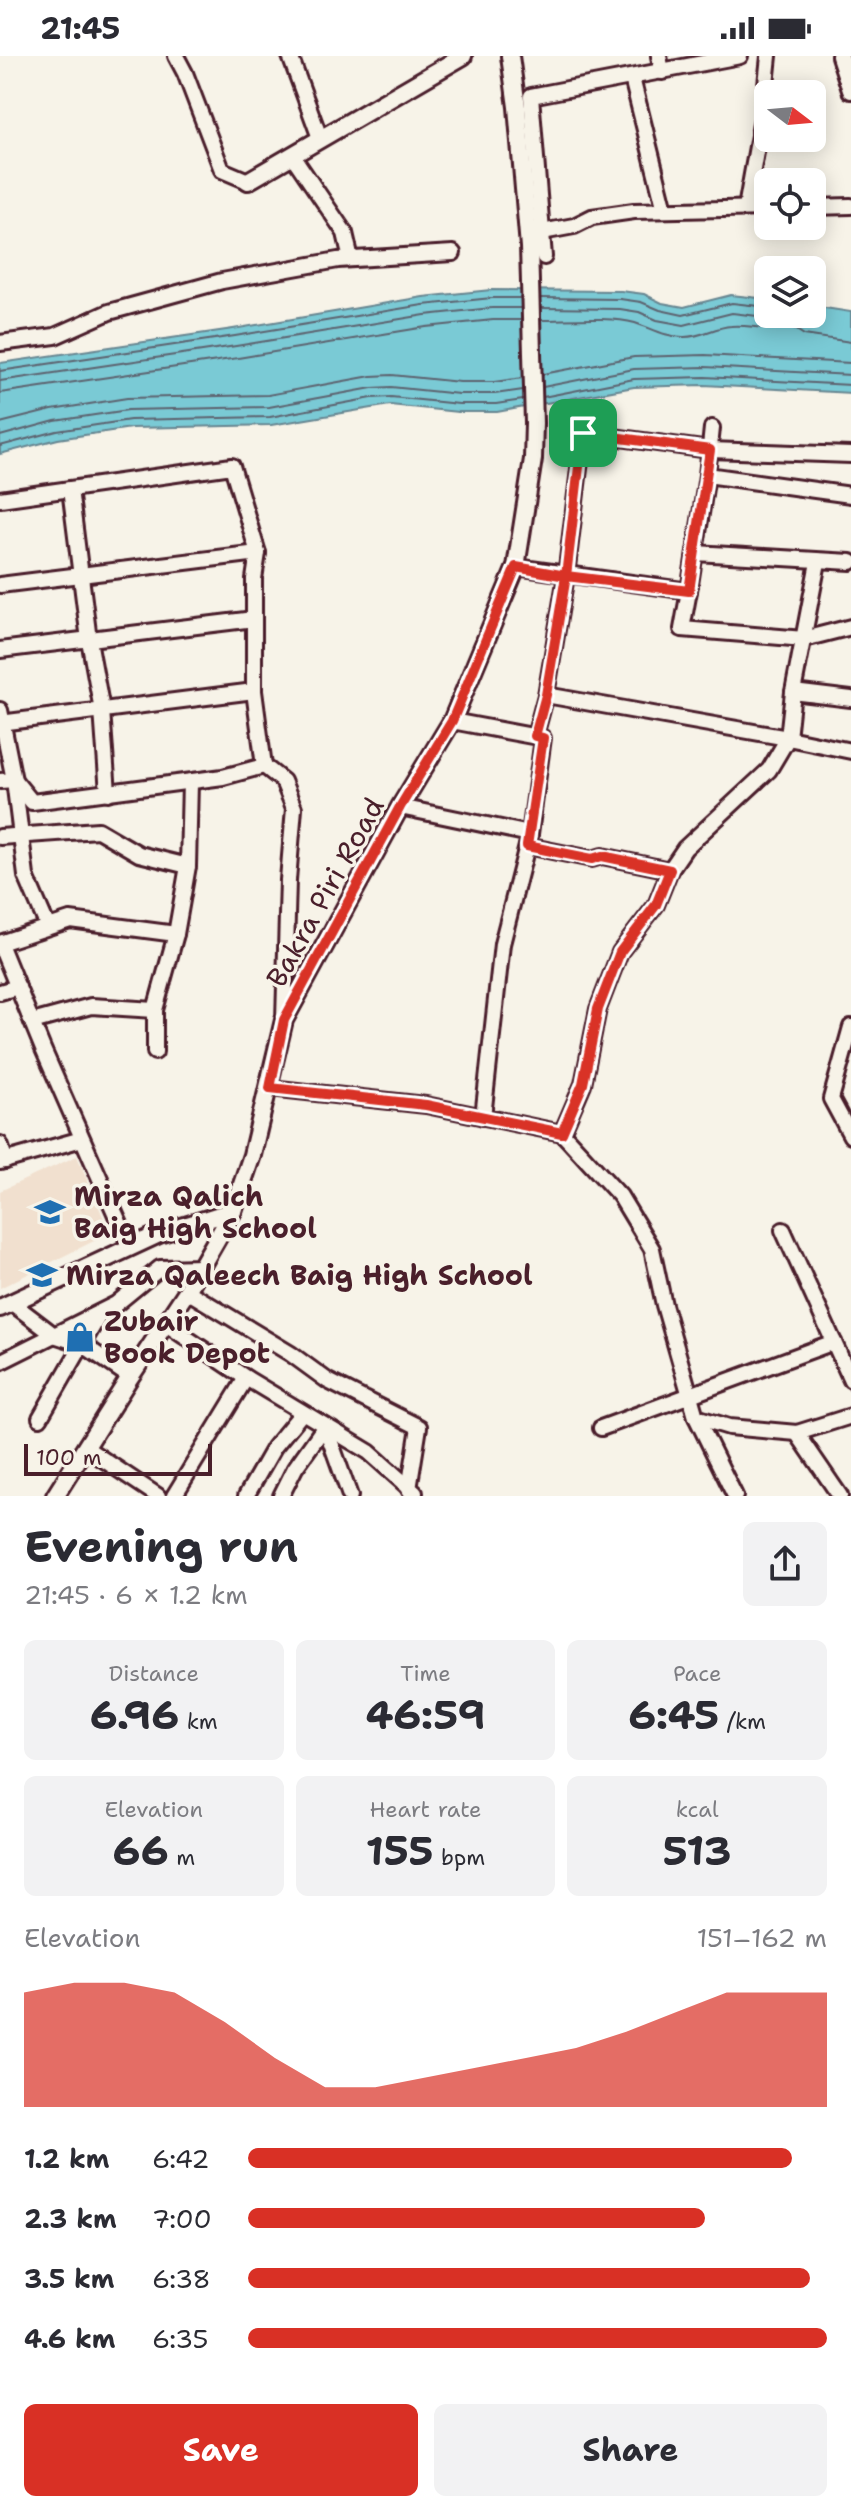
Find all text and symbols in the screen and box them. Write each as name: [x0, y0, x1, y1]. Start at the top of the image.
text: 21:45: [40, 8, 120, 49]
north arrow: [754, 80, 826, 152]
map controls: [754, 80, 826, 328]
button: locate: [754, 168, 826, 240]
button: layers: [754, 256, 826, 328]
pin: [549, 399, 617, 467]
icon: arrive: [561, 411, 605, 455]
street label: Bakra Piri Road: [257, 791, 393, 993]
place label: Mirza Qalich Baig High School: [74, 1177, 317, 1247]
school or university icon: Mirza Qalich Baig High School: [33, 1195, 67, 1229]
place label: Mirza Qaleech Baig High School: [66, 1256, 533, 1294]
school or university icon: Mirza Qaleech Baig High School: [25, 1258, 59, 1292]
place label: Zubair Book Depot: [104, 1302, 270, 1372]
shop icon: Zubair Book Depot: [63, 1320, 97, 1354]
scale bar: [24, 1440, 212, 1476]
text: 100 m: [36, 1443, 102, 1472]
text: Evening run: [24, 1517, 298, 1576]
button: share: [743, 1522, 827, 1606]
text: 21:45 · 6 × 1.2 km: [24, 1577, 248, 1612]
text: Distance: [109, 1659, 199, 1688]
text: Time: [400, 1659, 451, 1688]
text: Pace: [673, 1659, 721, 1688]
text: 6.96: [90, 1688, 179, 1742]
text: 46:59: [366, 1688, 485, 1742]
text: 6:45: [628, 1688, 719, 1742]
text: km: [179, 1707, 218, 1736]
text: /km: [719, 1707, 766, 1736]
text: Elevation: [105, 1795, 203, 1824]
text: Heart rate: [369, 1795, 482, 1824]
text: kcal: [676, 1795, 719, 1824]
text: 66: [112, 1824, 169, 1878]
text: 155: [366, 1824, 433, 1878]
text: 513: [663, 1824, 732, 1878]
text: m: [169, 1843, 195, 1872]
text: bpm: [433, 1843, 485, 1872]
text: Elevation: [24, 1920, 140, 1955]
text: 151–162 m: [697, 1920, 827, 1955]
text: 1.2 km: [24, 2141, 109, 2176]
text: 6:42: [152, 2141, 209, 2176]
text: 2.3 km: [24, 2201, 117, 2236]
text: 7:00: [152, 2201, 212, 2236]
text: 3.5 km: [24, 2261, 115, 2296]
text: 6:38: [152, 2261, 211, 2296]
text: 4.6 km: [24, 2321, 115, 2356]
text: 6:35: [152, 2321, 208, 2356]
button: Save: [24, 2404, 418, 2496]
button: Share: [434, 2404, 827, 2496]

